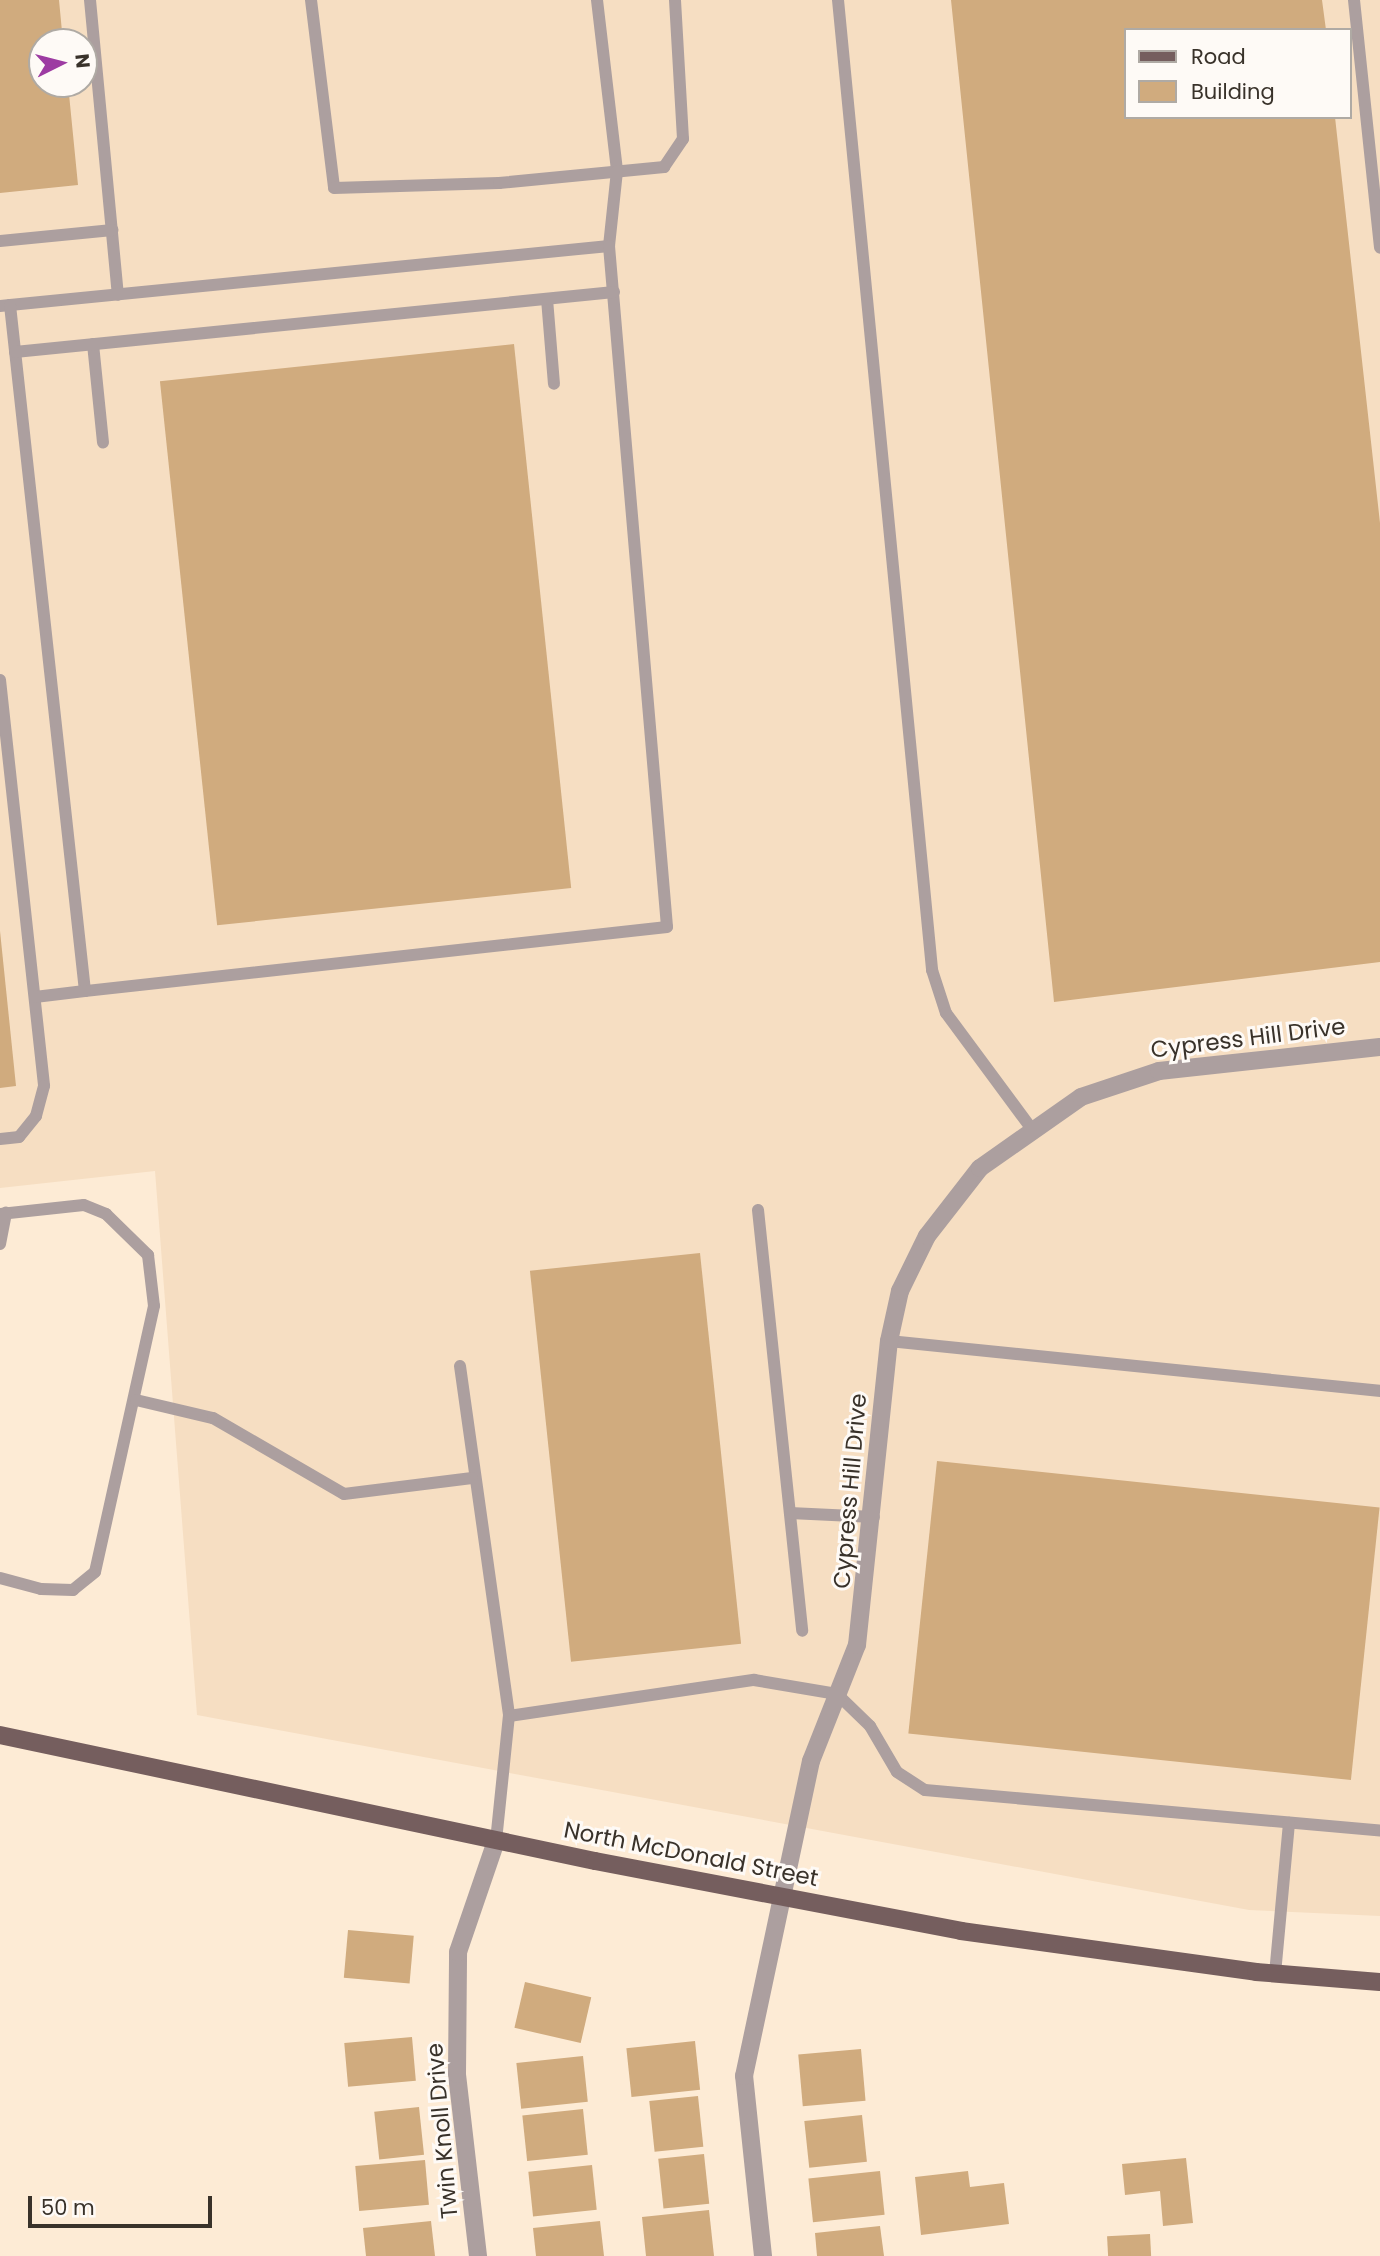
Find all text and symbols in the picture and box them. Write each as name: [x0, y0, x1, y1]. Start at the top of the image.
north arrow: [28, 28, 98, 98]
legend: [1124, 28, 1352, 119]
text: Road: [1191, 42, 1246, 71]
text: N: [68, 52, 97, 69]
text: Building: [1191, 77, 1275, 106]
street label: Cypress Hill Drive: [1149, 1012, 1347, 1064]
street label: Cypress Hill Drive: [828, 1392, 872, 1590]
street label: North McDonald Street: [562, 1816, 820, 1892]
street label: Twin Knoll Drive: [421, 2042, 463, 2220]
scale bar: [32, 2182, 215, 2226]
text: 50 m: [41, 2193, 95, 2222]

